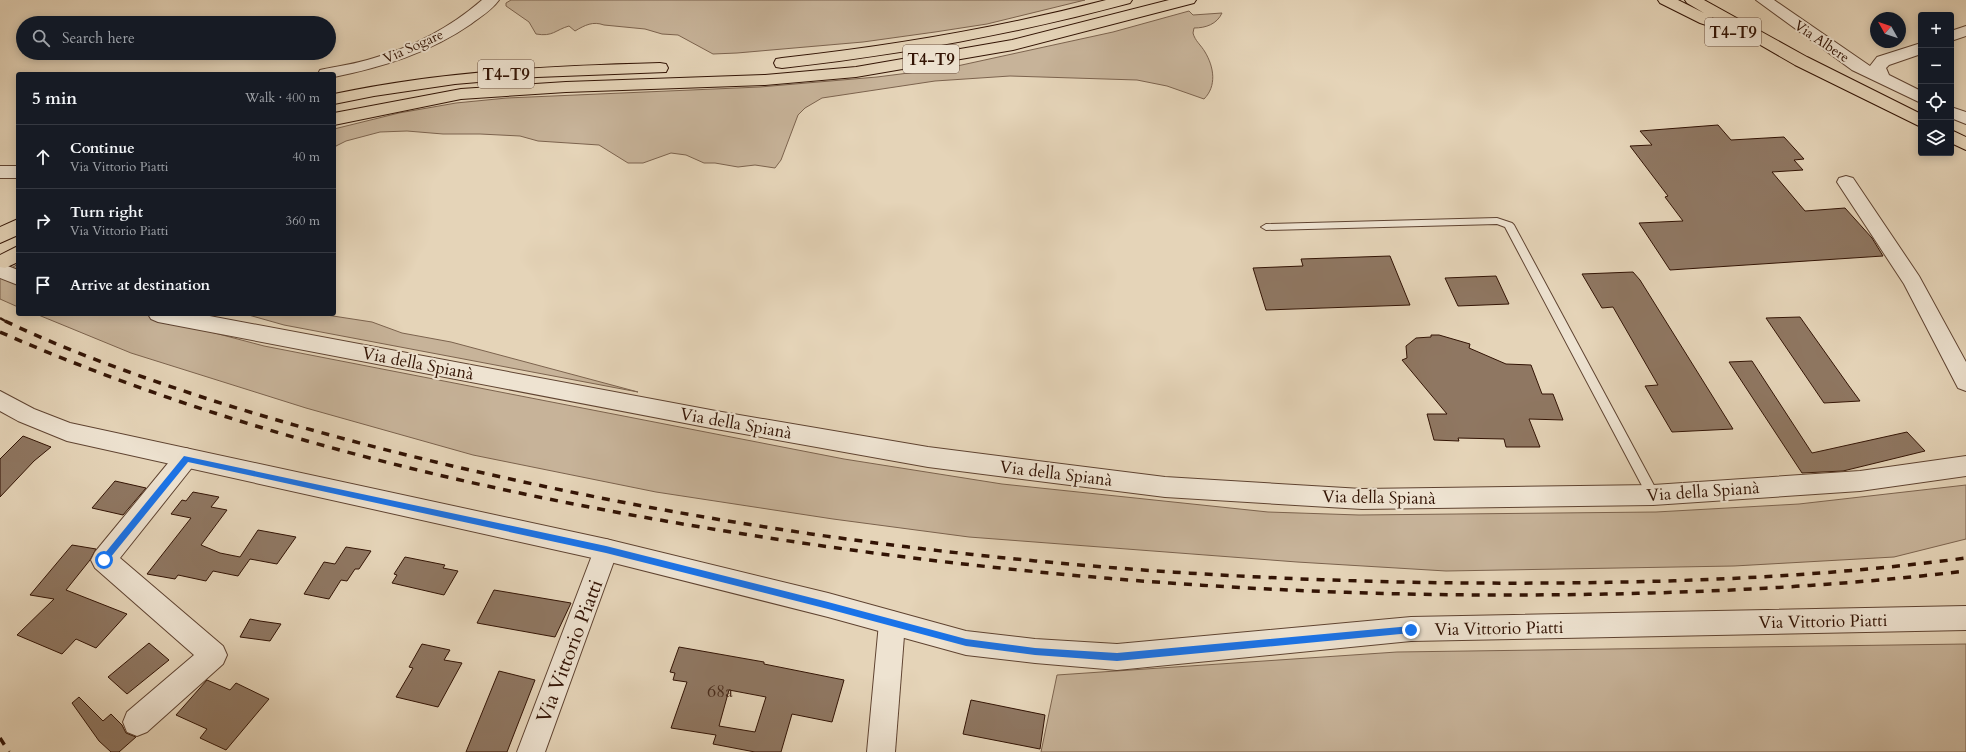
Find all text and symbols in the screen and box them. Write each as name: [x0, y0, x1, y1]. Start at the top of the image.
north arrow: [1870, 12, 1906, 48]
map controls: [1918, 12, 1954, 156]
button: +: [1918, 12, 1954, 48]
search box: [16, 16, 336, 60]
street label: Via Albere: [1790, 16, 1853, 67]
road number: T4-T9: [1705, 18, 1761, 46]
street label: Via Sogare: [380, 25, 446, 68]
icon: search: [30, 27, 52, 49]
text: Search here: [62, 28, 135, 48]
road number: T4-T9: [903, 45, 959, 73]
button: −: [1918, 48, 1954, 84]
road number: T4-T9: [478, 60, 534, 88]
button: locate: [1918, 84, 1954, 120]
text: 5 min: [32, 87, 77, 110]
text: Walk · 400 m: [245, 89, 320, 107]
button: layers: [1918, 120, 1954, 156]
text: Continue: [70, 138, 135, 158]
icon: ahead: [32, 146, 54, 168]
text: 40 m: [292, 148, 320, 166]
text: Via Vittorio Piatti: [70, 158, 169, 176]
text: Turn right: [70, 202, 143, 222]
icon: right: [32, 210, 54, 232]
text: 360 m: [286, 212, 320, 230]
text: Via Vittorio Piatti: [70, 222, 169, 240]
icon: arrive: [32, 274, 54, 296]
text: Arrive at destination: [70, 275, 210, 295]
street label: Via della Spianà: [360, 341, 476, 386]
street label: Via della Spianà: [678, 402, 794, 445]
street label: Via della Spianà: [998, 455, 1114, 492]
street label: Via della Spianà: [1646, 476, 1761, 507]
street label: Via della Spianà: [1322, 485, 1436, 510]
route start: [95, 551, 113, 569]
street label: Via Vittorio Piatti: [530, 575, 609, 727]
street label: Via Vittorio Piatti: [1758, 609, 1888, 634]
street label: Via Vittorio Piatti: [1434, 616, 1564, 641]
route end: [1402, 621, 1420, 639]
house number: 68a: [707, 679, 733, 704]

